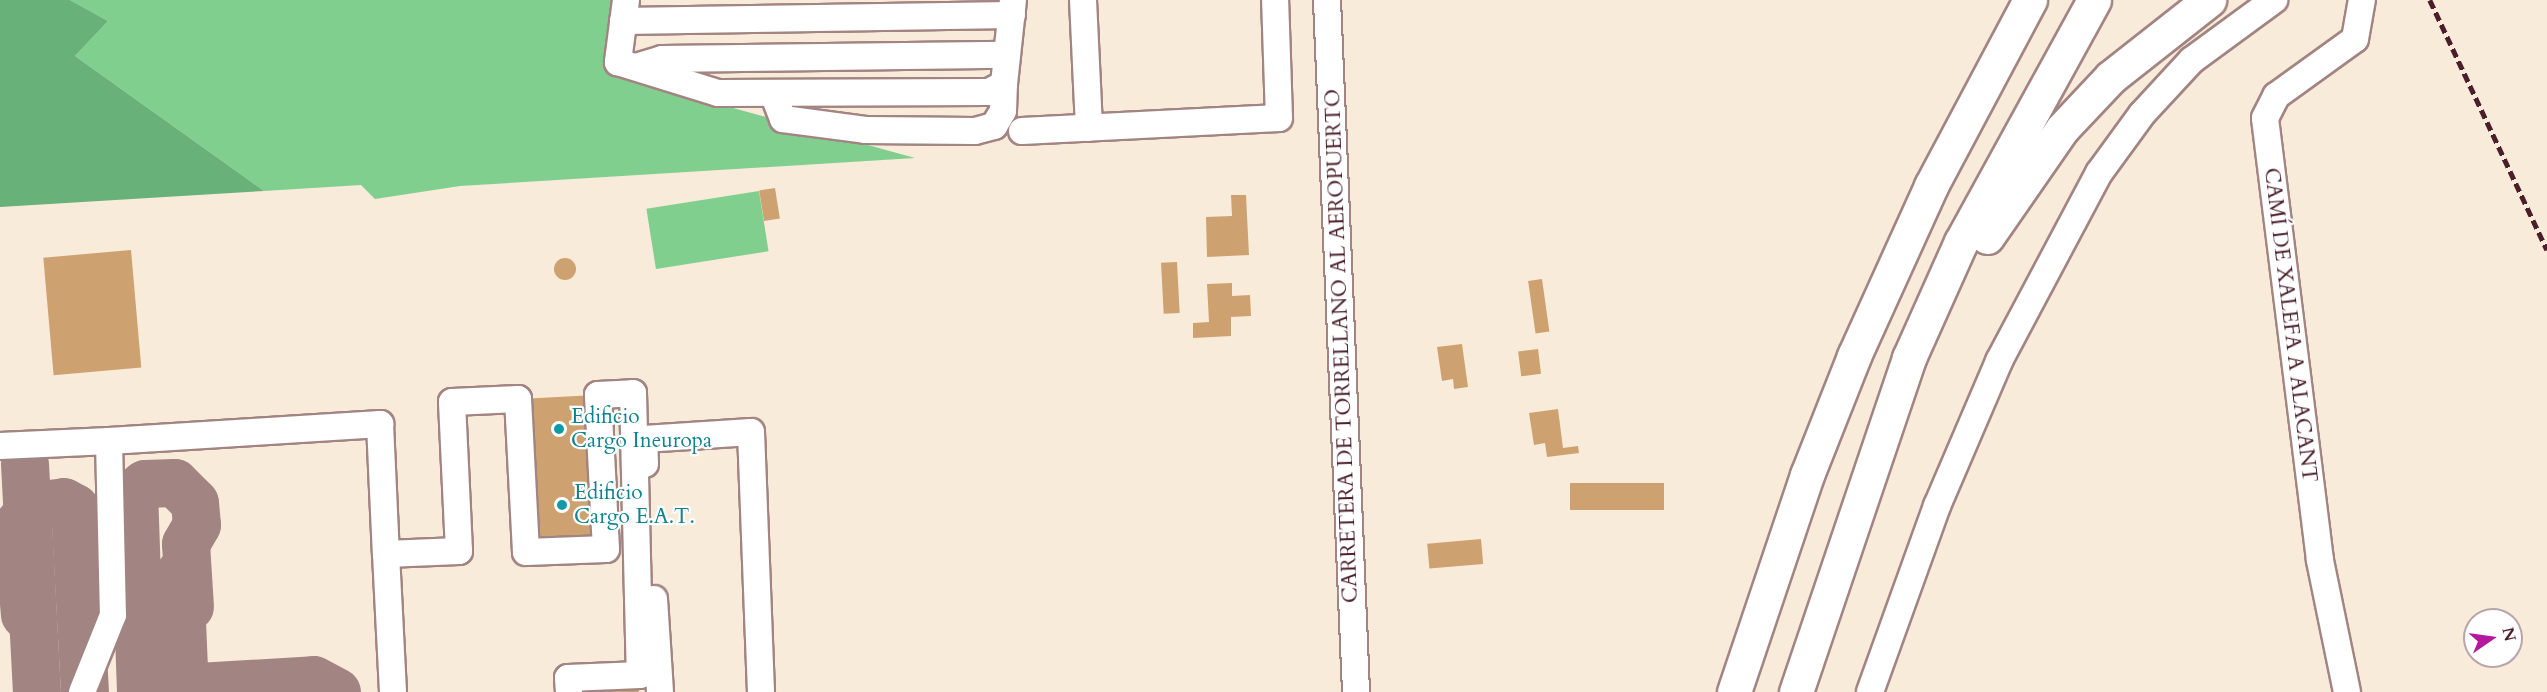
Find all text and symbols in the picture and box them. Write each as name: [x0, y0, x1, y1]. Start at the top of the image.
street label: CARRETERA DE TORRELLANO AL AEROPUERTO: [1320, 89, 1364, 603]
street label: CAMÍ DE XALEFA A ALACANT: [2258, 166, 2322, 484]
place label: Edificio Cargo Ineuropa: [571, 404, 712, 454]
marker: Edificio Cargo Ineuropa: [552, 422, 566, 436]
place label: Edificio Cargo E.A.T.: [574, 480, 695, 530]
marker: Edificio Cargo E.A.T.: [555, 498, 569, 512]
north arrow: [2463, 608, 2523, 668]
text: N: [2496, 625, 2521, 644]

